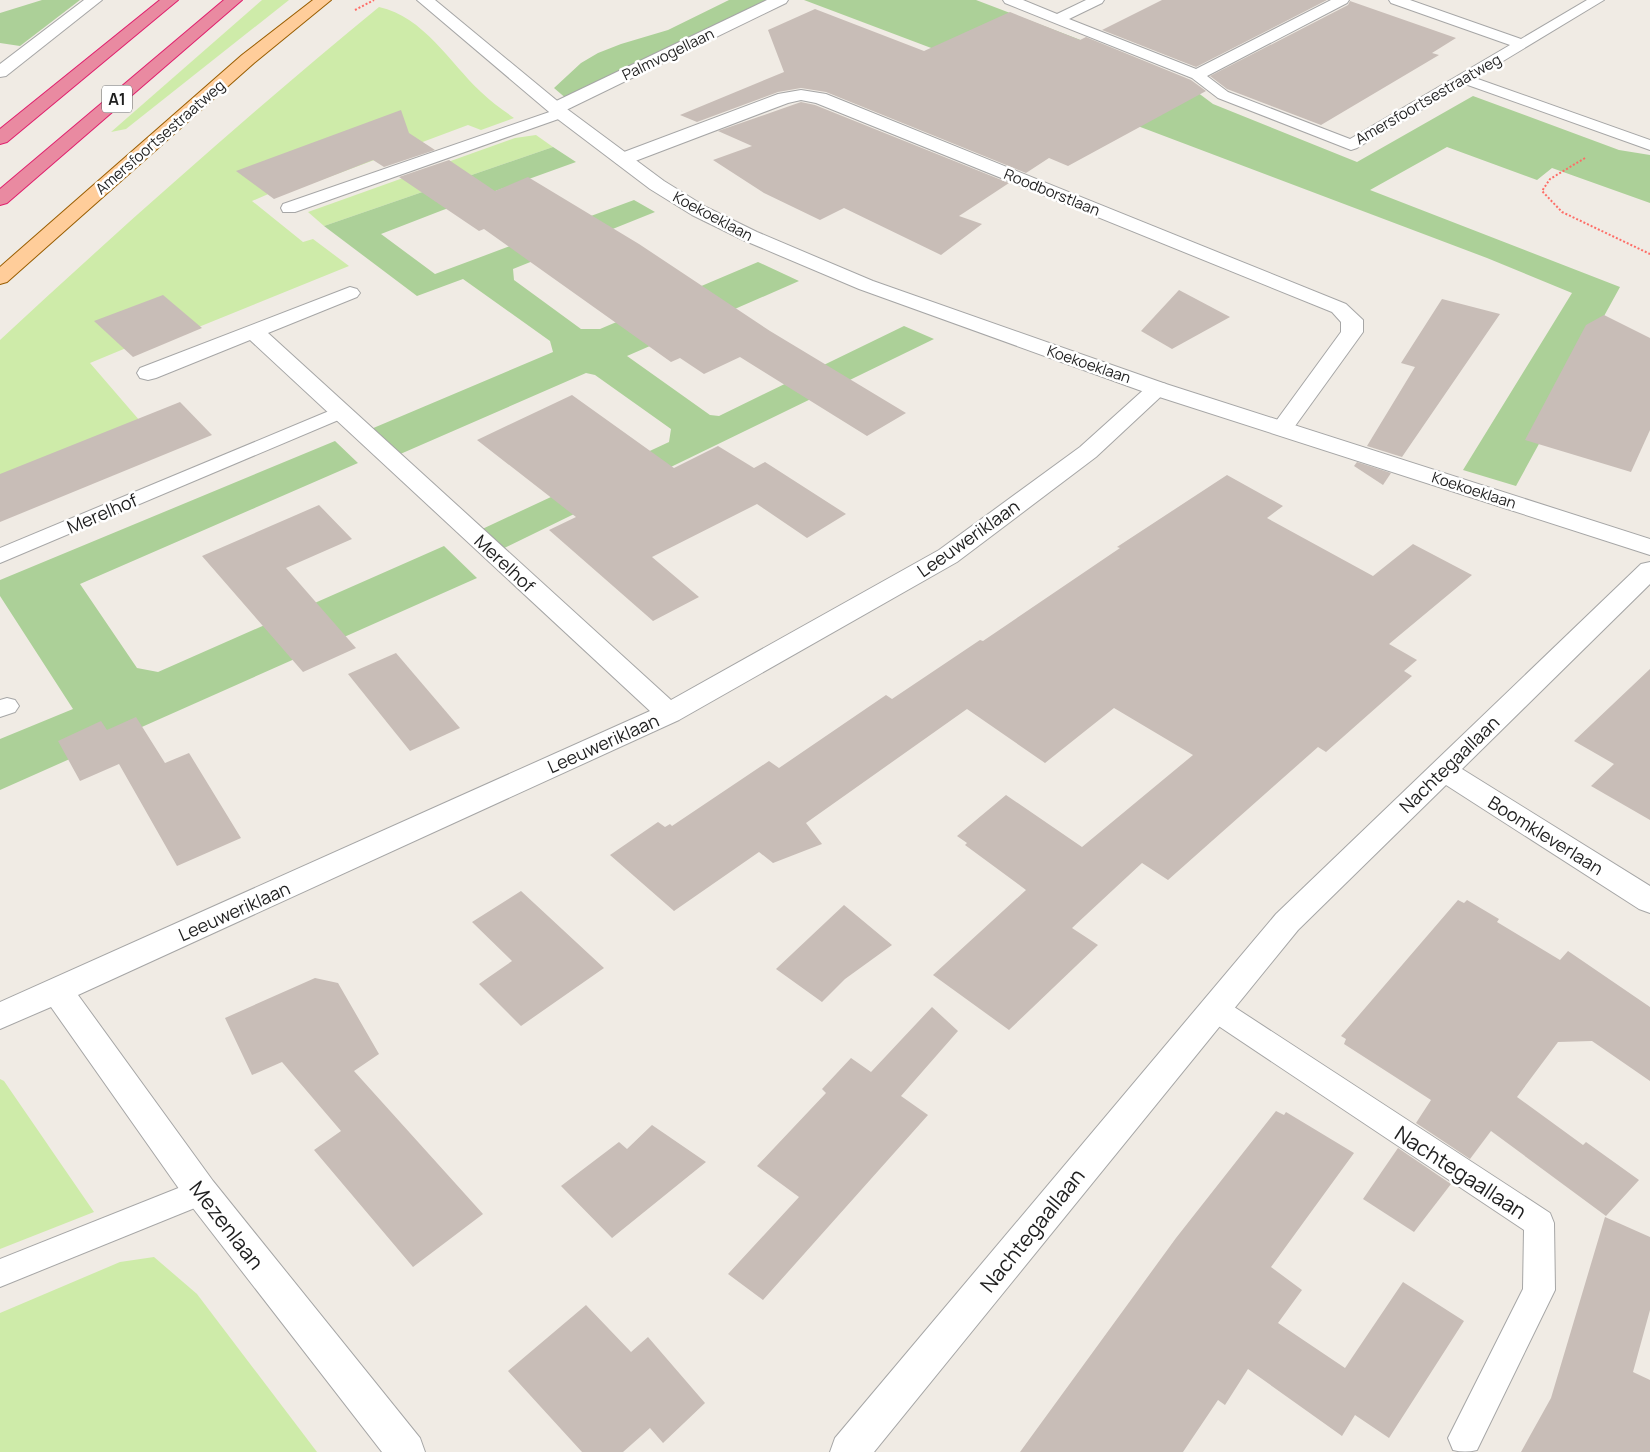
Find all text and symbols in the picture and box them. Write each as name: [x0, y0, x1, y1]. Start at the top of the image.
street label: Palmvogellaan: [619, 23, 717, 85]
street label: Amersfoortsestraatweg: [1351, 49, 1505, 149]
street label: Amersfoortsestraatweg: [91, 75, 229, 199]
road number: A1: [102, 86, 132, 112]
street label: Roodborstlaan: [1001, 163, 1103, 221]
street label: Koekoeklaan: [669, 186, 757, 246]
street label: Koekoeklaan: [1044, 340, 1134, 388]
street label: Koekoeklaan: [1429, 467, 1519, 514]
street label: Merelhof: [63, 487, 142, 539]
street label: Leeuweriklaan: [912, 494, 1024, 582]
street label: Merelhof: [470, 529, 541, 598]
street label: Leeuweriklaan: [544, 708, 662, 778]
street label: Nachtegaallaan: [1394, 710, 1504, 818]
street label: Boomkleverlaan: [1484, 790, 1608, 880]
street label: Leeuweriklaan: [175, 876, 293, 946]
street label: Nachtegaallaan: [1390, 1119, 1532, 1225]
street label: Nachtegaallaan: [973, 1162, 1091, 1298]
street label: Mezenlaan: [184, 1175, 270, 1275]

